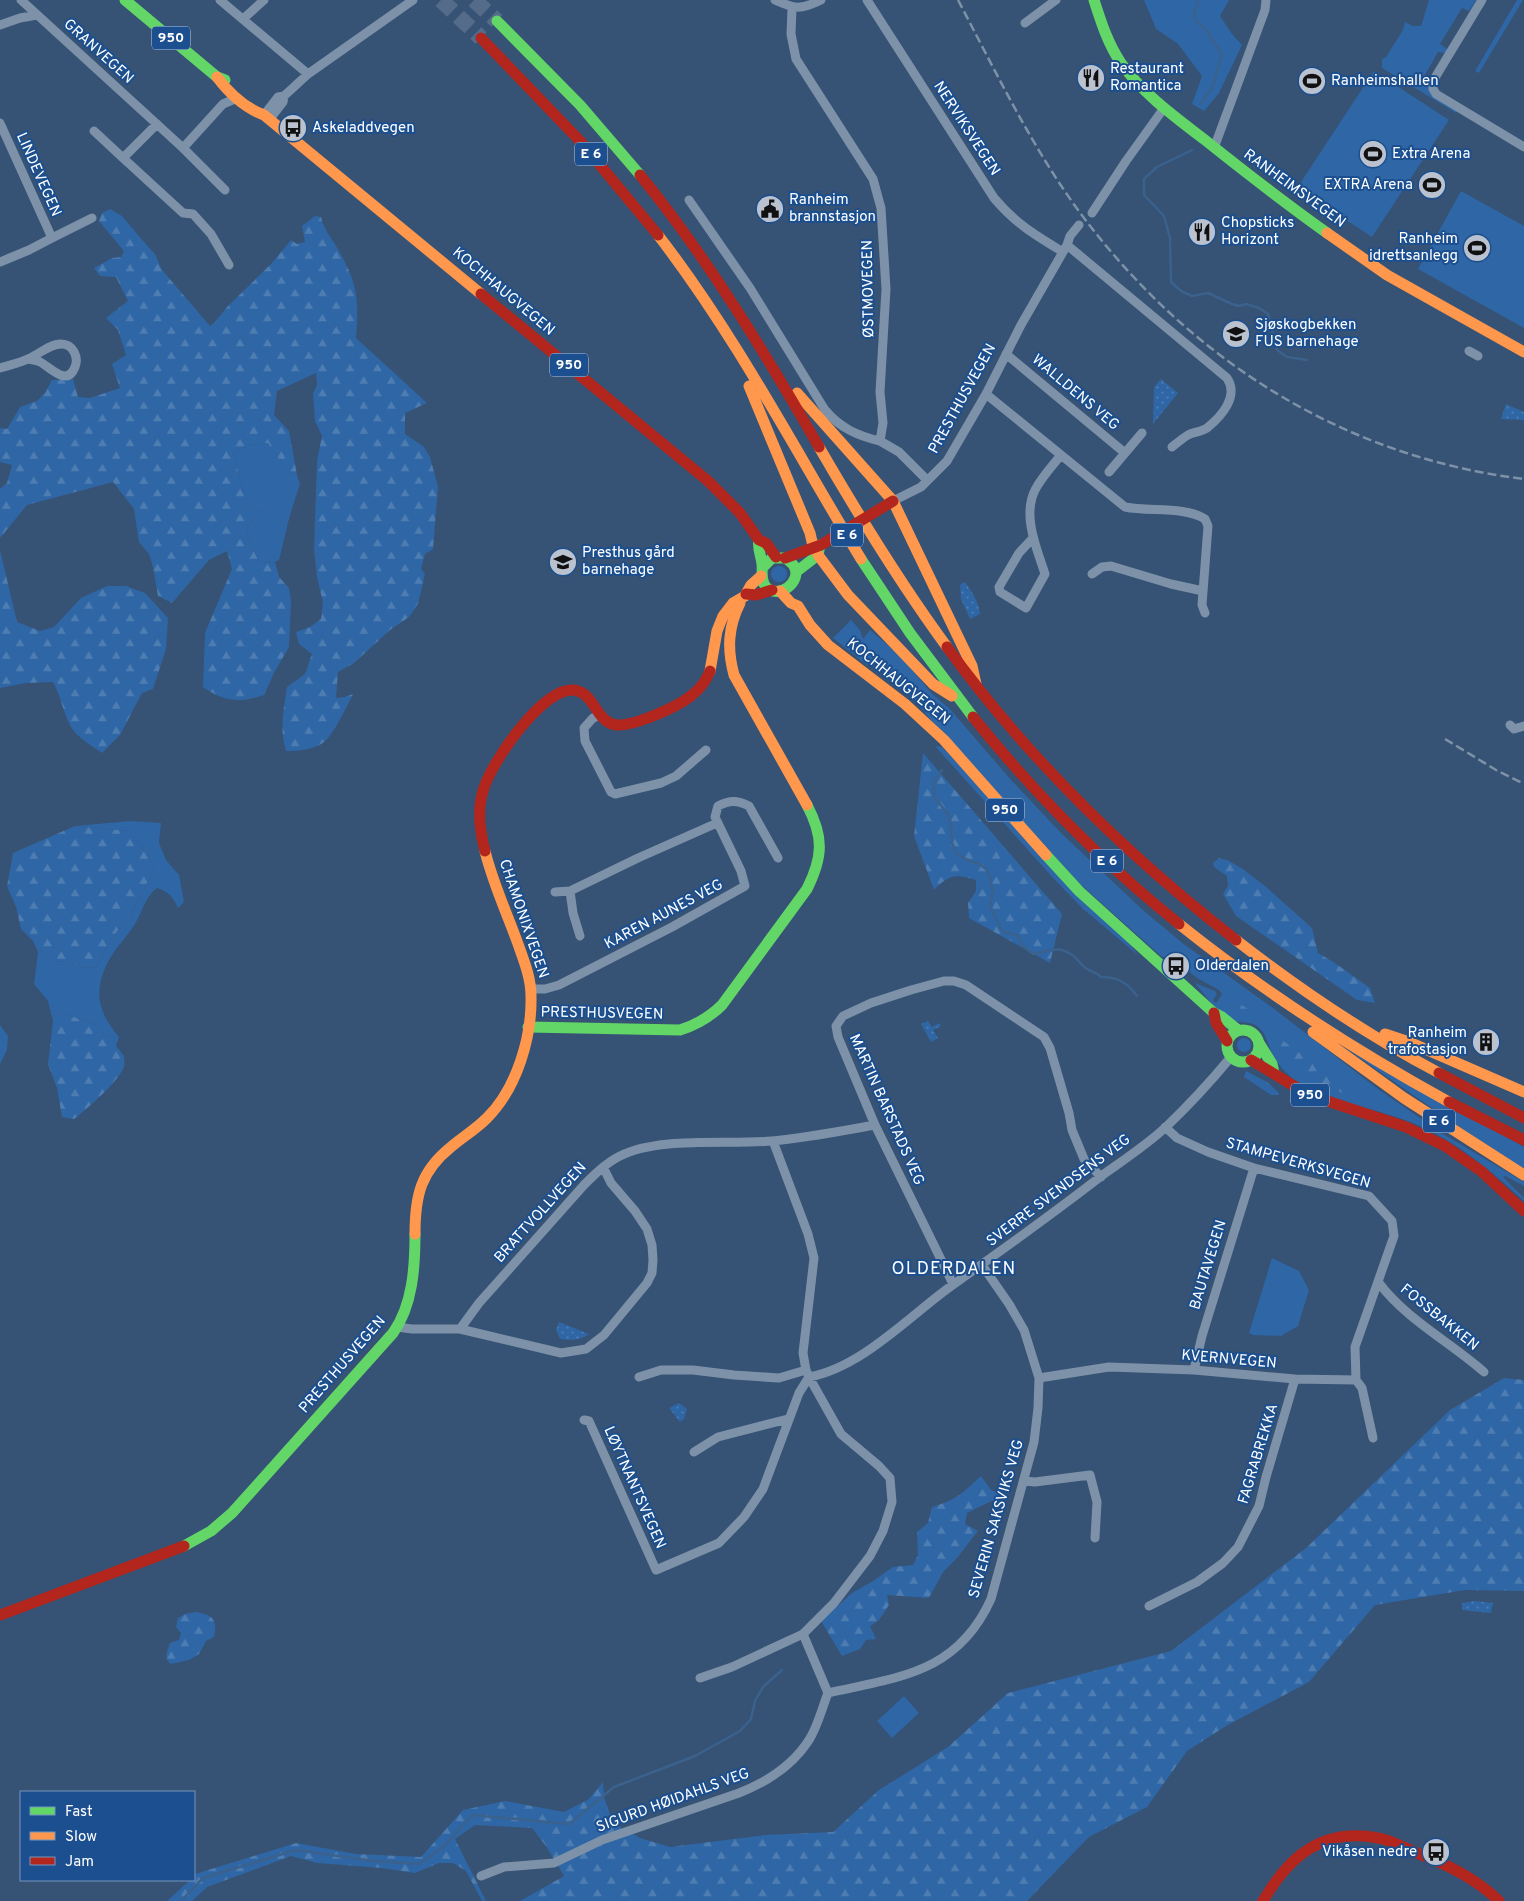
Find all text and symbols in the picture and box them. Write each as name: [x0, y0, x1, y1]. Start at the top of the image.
street label: GRANVEGEN: [59, 15, 137, 89]
road number: 950: [152, 26, 190, 49]
place label: Restaurant Romantica: [1110, 60, 1184, 96]
restaurant icon: Restaurant Romantica: [1076, 63, 1106, 93]
sports icon: Ranheimshallen: [1297, 66, 1327, 96]
place label: Ranheimshallen: [1331, 72, 1439, 91]
street label: NERVIKSVEGEN: [928, 78, 1004, 180]
bus stop icon: Askeladdvegen: [278, 113, 308, 143]
place label: Askeladdvegen: [312, 119, 415, 138]
street label: LINDEVEGEN: [11, 130, 65, 220]
sports icon: Extra Arena: [1358, 139, 1388, 169]
road number: E 6: [575, 142, 607, 166]
street label: RANHEIMSVEGEN: [1239, 145, 1349, 233]
place label: Extra Arena: [1392, 145, 1470, 164]
sports icon: EXTRA Arena: [1417, 170, 1447, 200]
place label: EXTRA Arena: [1324, 176, 1413, 195]
place label: Ranheim brannstasjon: [789, 191, 876, 227]
public building icon: Ranheim brannstasjon: [755, 194, 785, 224]
place label: Chopsticks Horizont: [1221, 214, 1294, 250]
restaurant icon: Chopsticks Horizont: [1187, 217, 1217, 247]
place label: Ranheim idrettsanlegg: [1369, 230, 1458, 266]
sports icon: Ranheim idrettsanlegg: [1462, 233, 1492, 263]
street label: ØSTMOVEGEN: [859, 240, 879, 338]
street label: KOCHHAUGVEGEN: [448, 244, 558, 340]
place label: Sjøskogbekken FUS barnehage: [1255, 316, 1359, 352]
school or university icon: Sjøskogbekken FUS barnehage: [1221, 319, 1251, 349]
street label: PRESTHUSVEGEN: [925, 341, 1001, 457]
street label: WALLDENS VEG: [1027, 351, 1123, 435]
road number: 950: [550, 354, 588, 376]
road number: E 6: [831, 524, 863, 546]
place label: Presthus gård barnehage: [582, 544, 675, 580]
school or university icon: Presthus gård barnehage: [548, 547, 578, 577]
street label: KOCHHAUGVEGEN: [842, 634, 954, 730]
road number: 950: [986, 798, 1024, 822]
road number: E 6: [1091, 849, 1123, 872]
street label: CHAMONIXVEGEN: [494, 857, 552, 981]
street label: KAREN AUNES VEG: [601, 876, 727, 954]
bus stop icon: Olderdalen: [1161, 951, 1191, 981]
place label: Olderdalen: [1195, 957, 1269, 976]
street label: PRESTHUSVEGEN: [540, 1003, 664, 1025]
place label: Ranheim trafostasjon: [1388, 1024, 1467, 1060]
building icon: Ranheim trafostasjon: [1471, 1027, 1501, 1057]
street label: MARTIN BARSTADS VEG: [844, 1032, 928, 1188]
road number: 950: [1291, 1084, 1329, 1106]
road number: E 6: [1423, 1110, 1455, 1132]
street label: SVERRE SVENDSENS VEG: [983, 1131, 1135, 1251]
street label: STAMPEVERKSVEGEN: [1223, 1134, 1373, 1194]
street label: BRATTVOLLVEGEN: [491, 1159, 591, 1267]
street label: BAUTAVEGEN: [1186, 1218, 1232, 1312]
district label: OLDERDALEN: [892, 1258, 1016, 1281]
street label: FOSSBAKKEN: [1396, 1280, 1482, 1356]
street label: PRESTHUSVEGEN: [296, 1312, 390, 1418]
street label: KVERNVEGEN: [1180, 1346, 1278, 1374]
street label: FAGRABREKKA: [1235, 1401, 1283, 1507]
street label: LØYTNANTSVEGEN: [598, 1424, 670, 1552]
street label: SEVERIN SAKSVIKS VEG: [965, 1437, 1029, 1601]
street label: SIGURD HØIDAHLS VEG: [594, 1764, 752, 1838]
legend: [20, 1791, 195, 1881]
text: Fast: [65, 1803, 93, 1822]
text: Slow: [65, 1828, 97, 1847]
bus stop icon: Vikåsen nedre: [1421, 1837, 1451, 1867]
place label: Vikåsen nedre: [1322, 1843, 1417, 1862]
text: Jam: [65, 1853, 94, 1872]

